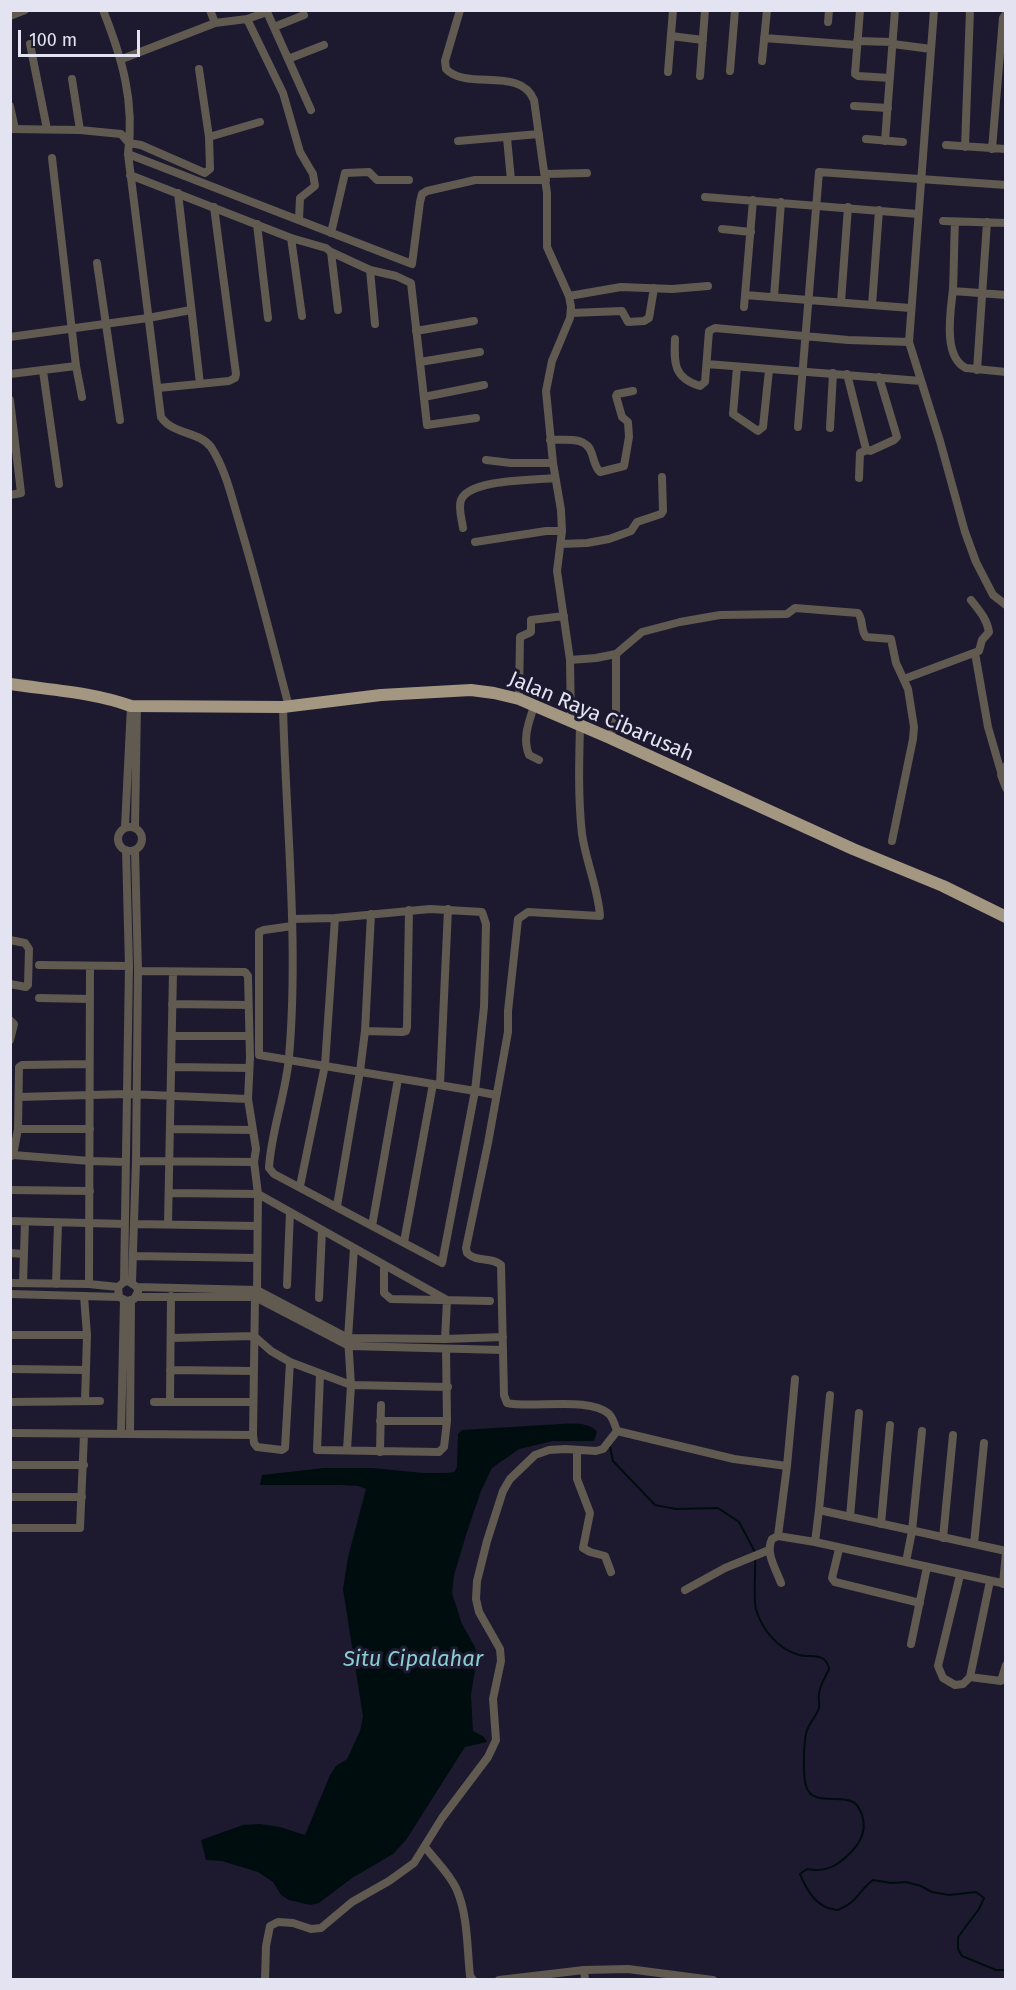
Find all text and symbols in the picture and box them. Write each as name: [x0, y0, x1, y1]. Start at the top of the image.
scale bar: [21, 18, 142, 56]
text: 100 m: [29, 29, 77, 51]
street label: Jalan Raya Cibarusah: [505, 667, 697, 767]
water label: Situ Cipalahar: [343, 1647, 483, 1673]

